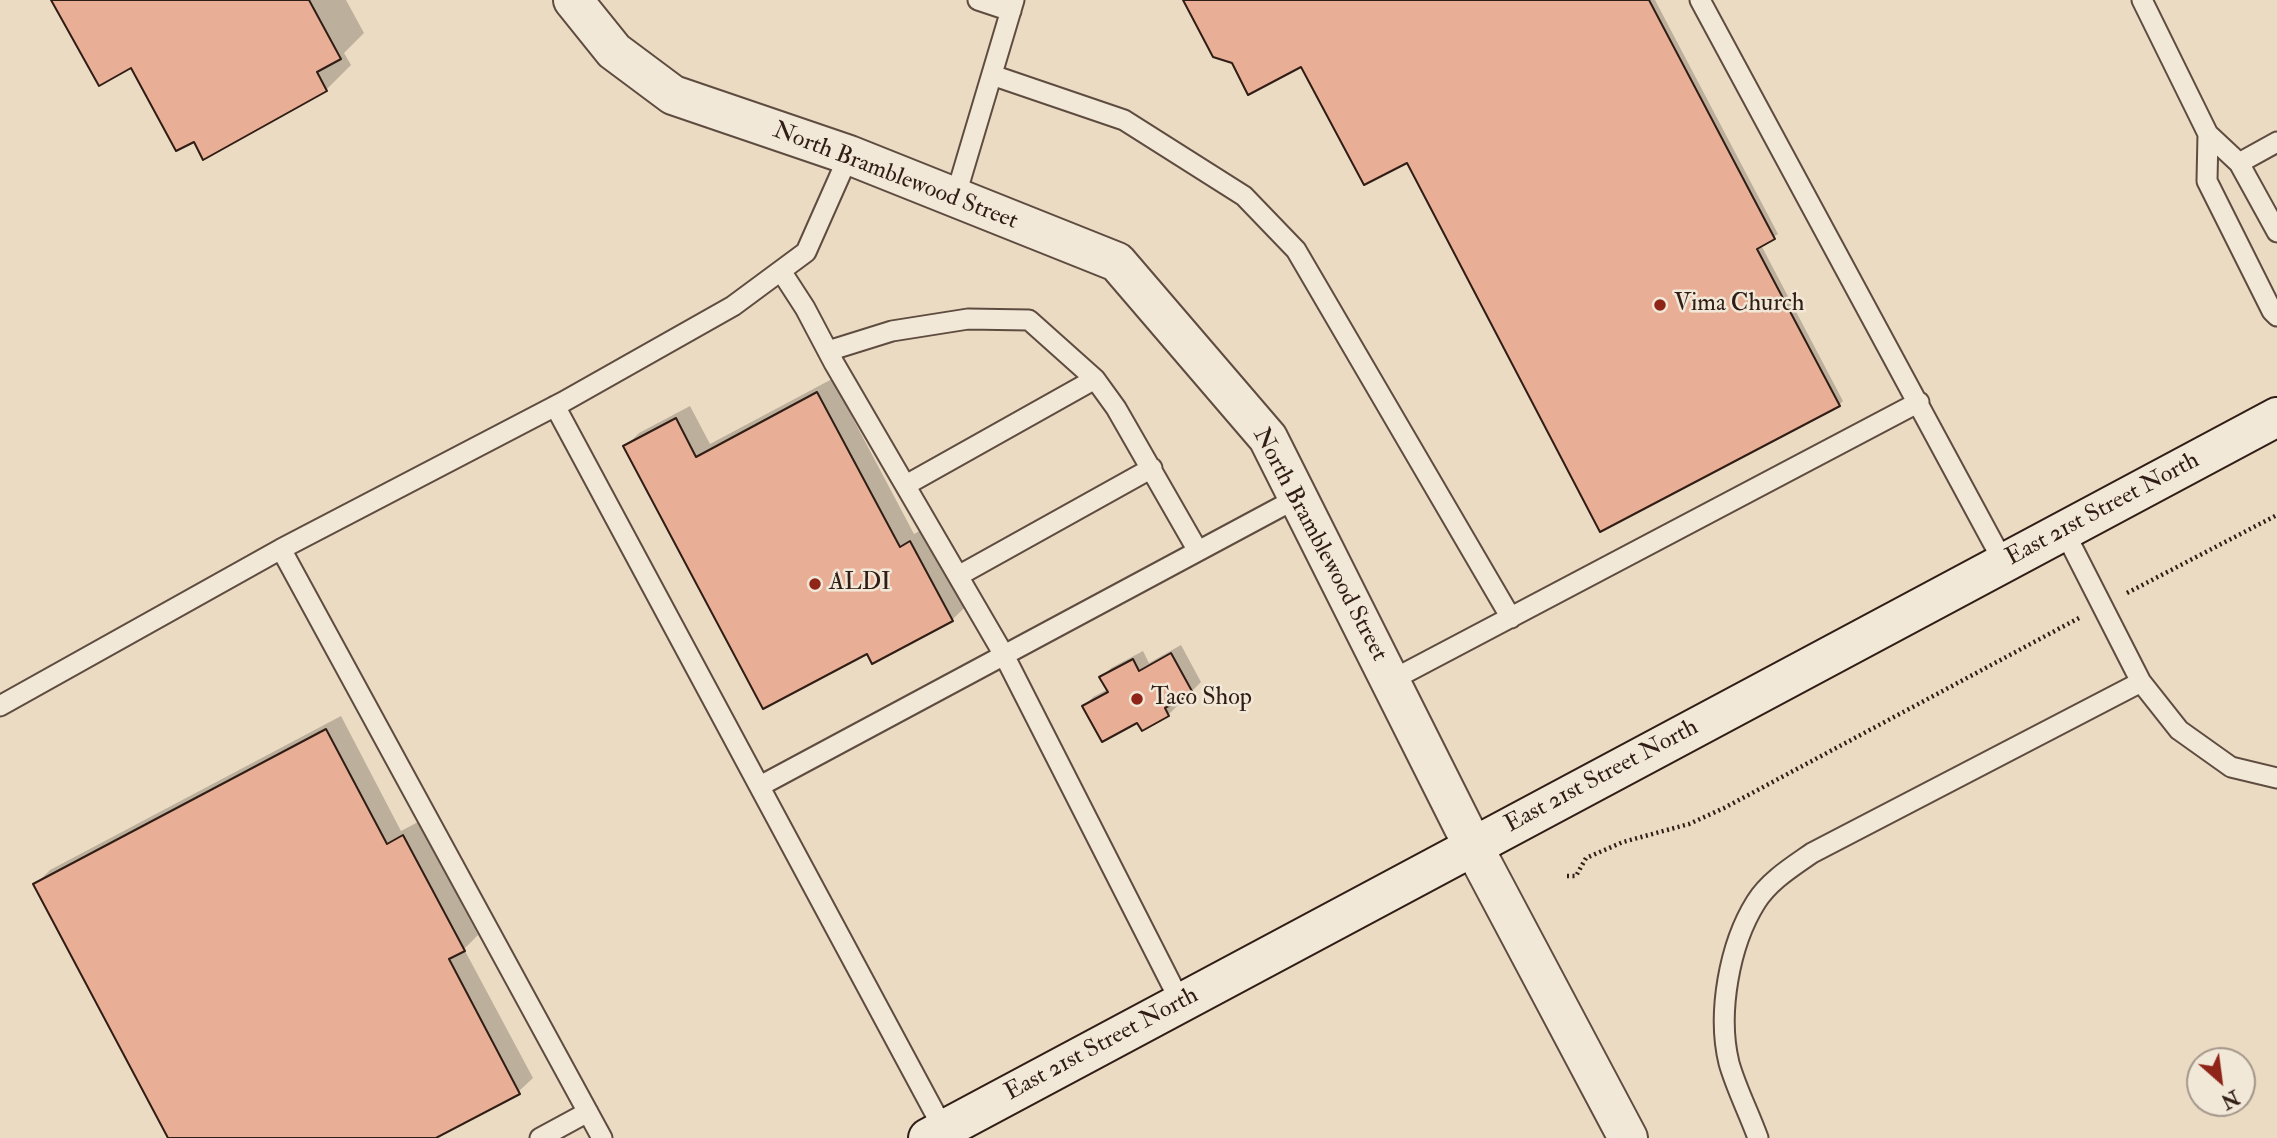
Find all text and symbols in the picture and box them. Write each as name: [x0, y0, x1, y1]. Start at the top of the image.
street label: North Bramblewood Street: [768, 117, 1022, 237]
place label: Vima Church: [1674, 291, 1804, 319]
marker: Vima Church: [1652, 297, 1668, 313]
street label: North Bramblewood Street: [1245, 423, 1393, 667]
street label: East 21st Street North: [2001, 447, 2205, 573]
place label: ALDI: [829, 570, 891, 598]
marker: ALDI: [807, 576, 823, 592]
place label: Taco Shop: [1151, 685, 1252, 713]
marker: Taco Shop: [1129, 691, 1145, 707]
street label: East 21st Street North: [1500, 714, 1704, 840]
street label: East 21st Street North: [1000, 982, 1204, 1108]
north arrow: [2186, 1047, 2256, 1117]
text: N: [2217, 1084, 2243, 1113]

